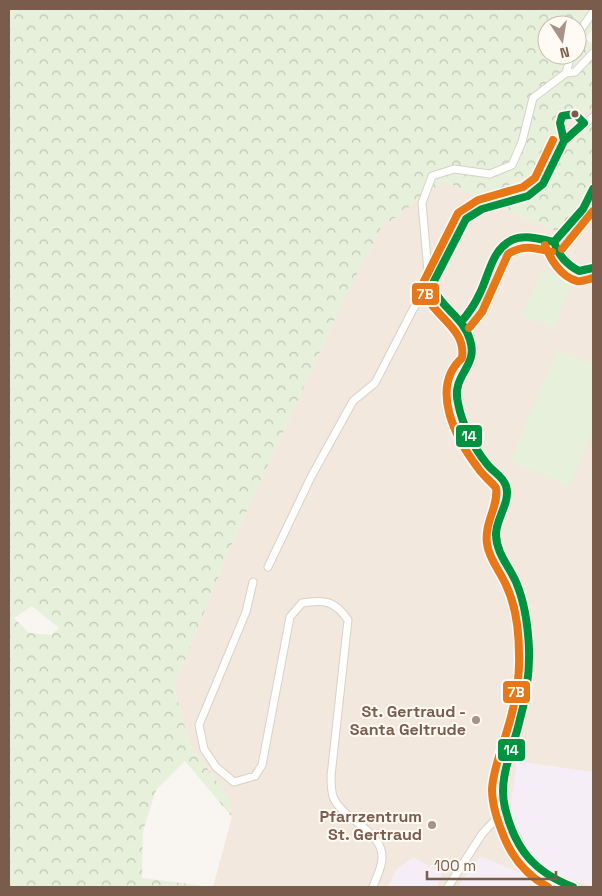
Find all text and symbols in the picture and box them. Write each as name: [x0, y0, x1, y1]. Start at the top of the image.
north arrow: [537, 15, 587, 65]
text: N: [558, 43, 571, 62]
unlabelled marker: [570, 109, 580, 119]
line badge: 7B: [411, 282, 440, 306]
text: 7B: [416, 285, 434, 303]
line badge: 14: [455, 424, 483, 448]
text: 14: [461, 427, 477, 445]
line badge: 7B: [502, 680, 531, 704]
text: 7B: [507, 683, 525, 701]
place label: St. Gertraud - Santa Geltrude: [350, 701, 466, 740]
marker: St. Gertraud - Santa Geltrude: [470, 714, 482, 726]
line badge: 14: [497, 738, 526, 762]
text: 14: [503, 741, 519, 759]
place label: Pfarrzentrum St. Gertraud: [319, 806, 422, 845]
marker: Pfarrzentrum St. Gertraud: [426, 819, 438, 831]
scale bar: [427, 848, 556, 880]
text: 100 m: [434, 856, 476, 875]

